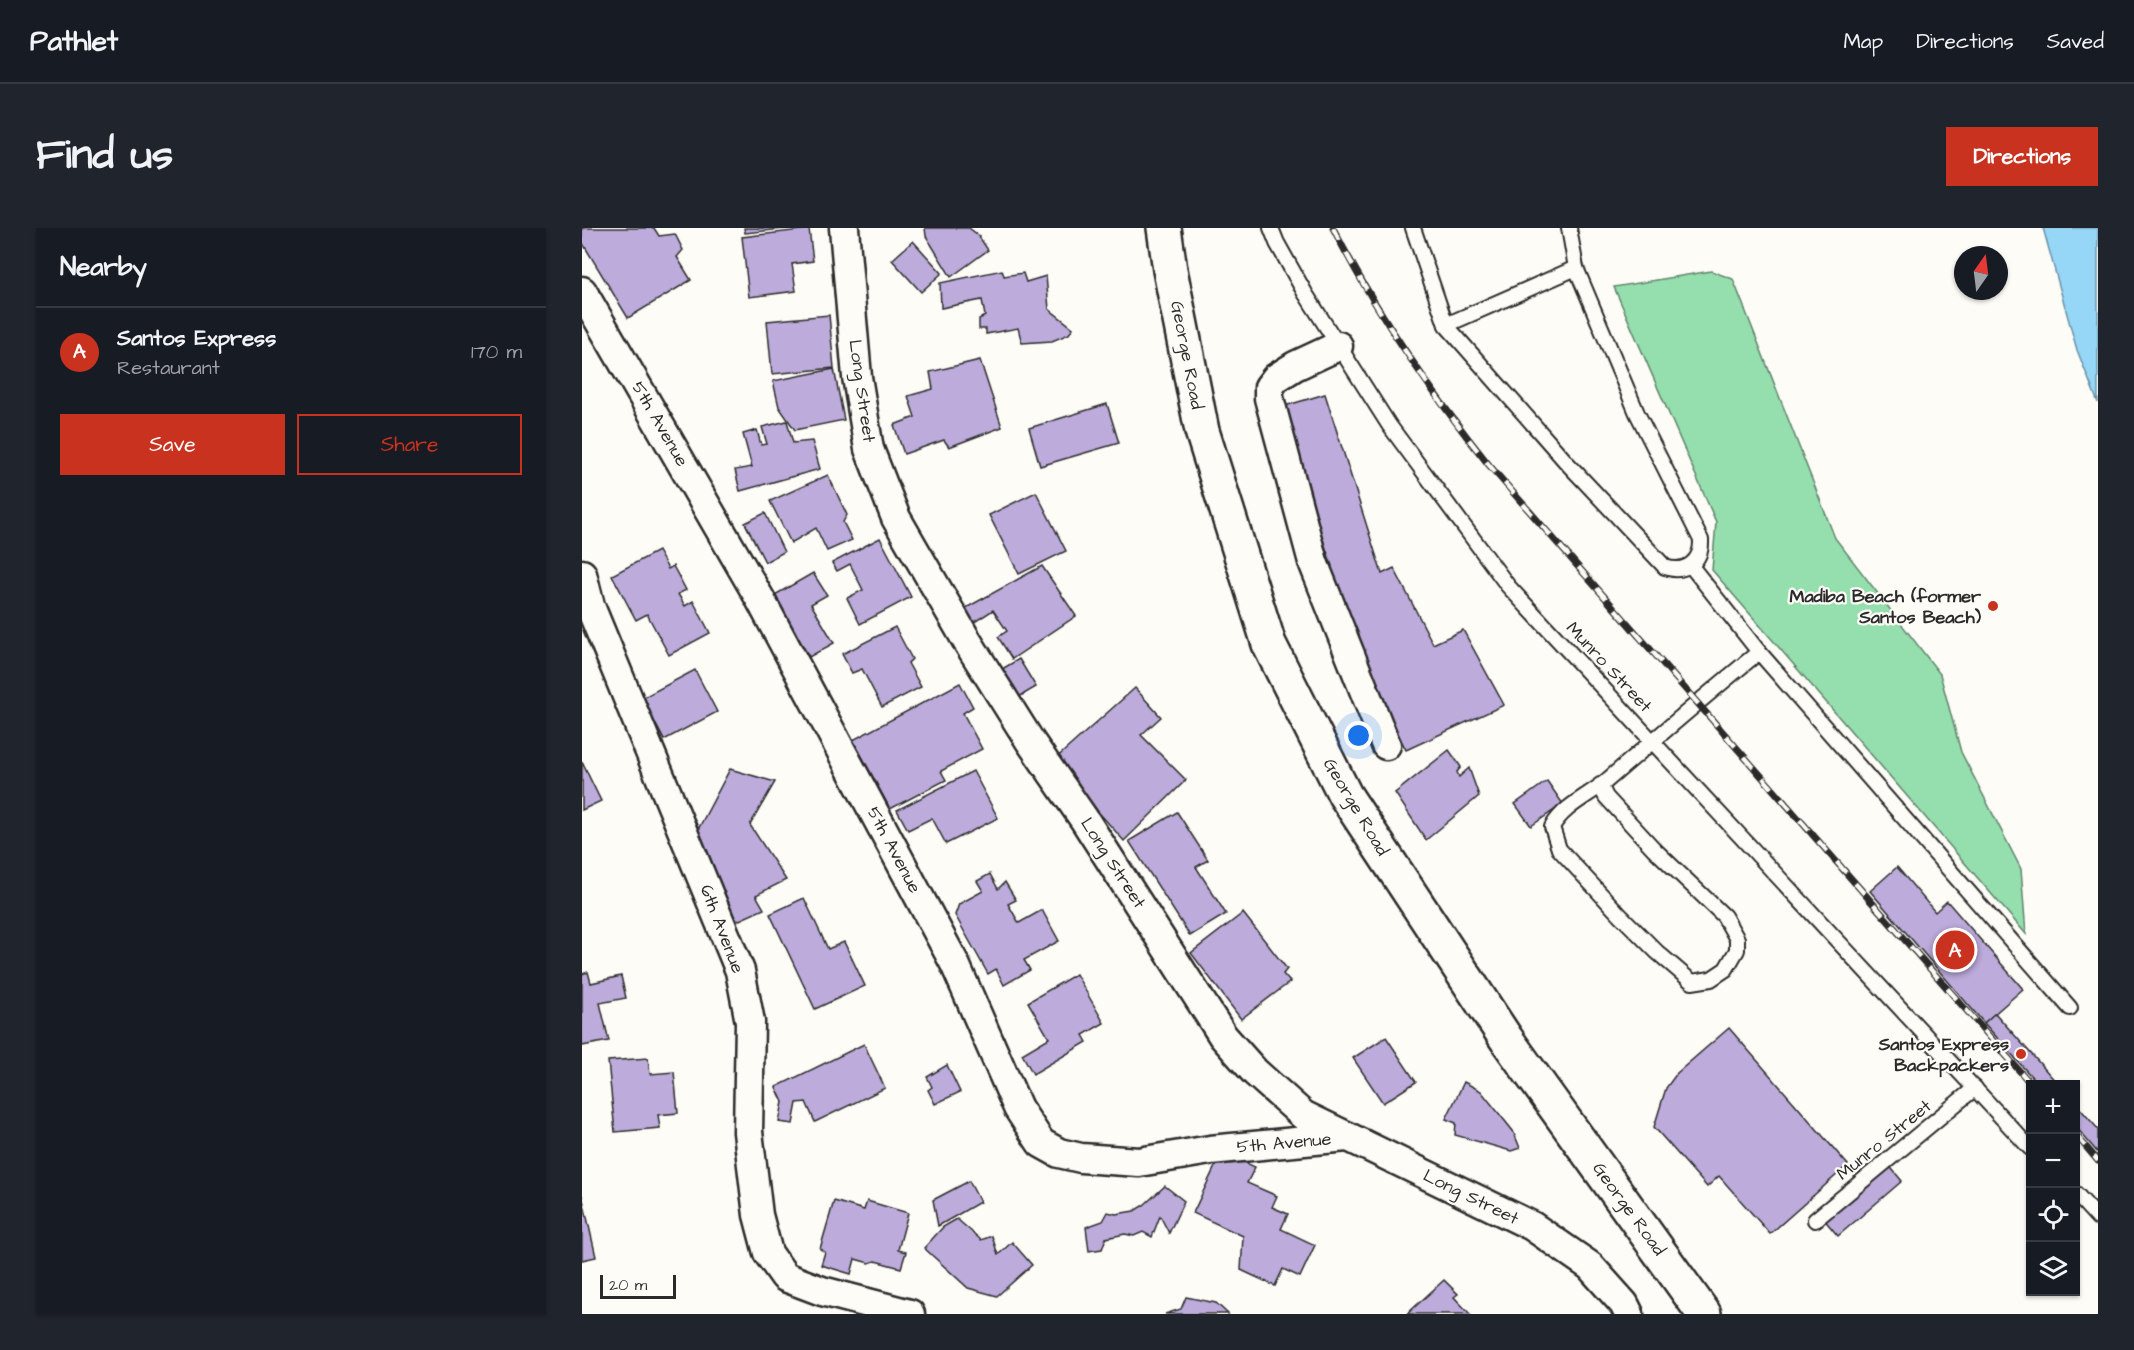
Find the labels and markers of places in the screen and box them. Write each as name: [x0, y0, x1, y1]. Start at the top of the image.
place label: Madiba Beach (former Santos Beach): [1790, 584, 1982, 630]
marker: Madiba Beach (former Santos Beach): [1986, 599, 2000, 613]
pin: A: [1936, 928, 1974, 972]
place label: Santos Express Backpackers: [1878, 1032, 2009, 1078]
marker: Santos Express Backpackers: [2014, 1047, 2028, 1061]

